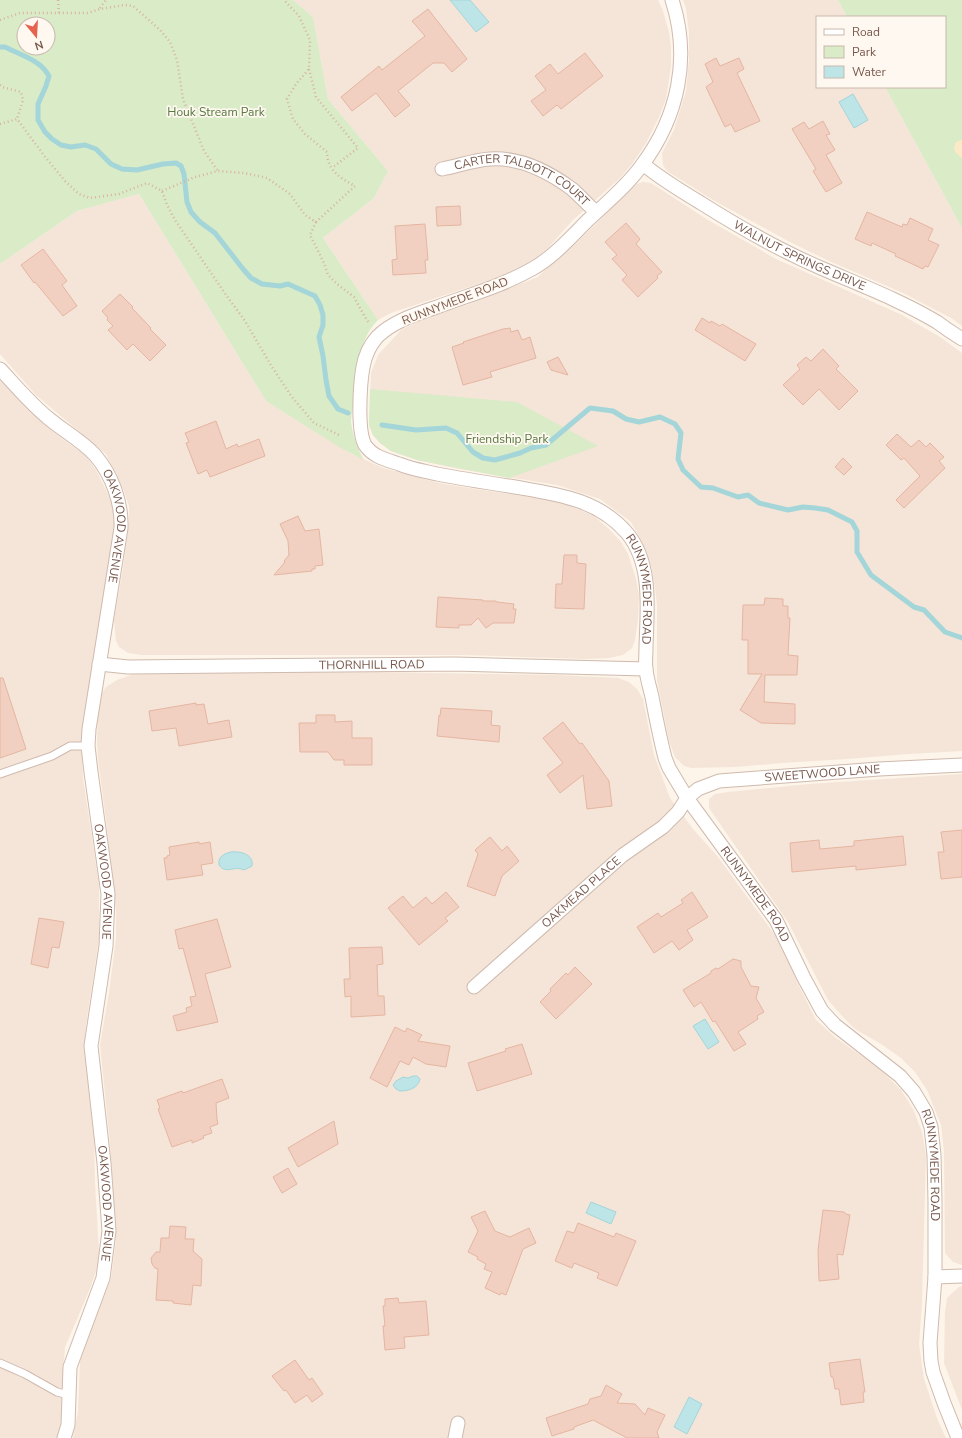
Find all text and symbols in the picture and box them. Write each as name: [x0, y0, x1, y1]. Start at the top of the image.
north arrow: [16, 16, 56, 56]
legend: [816, 16, 946, 88]
text: Road: [852, 24, 880, 40]
text: N: [33, 37, 45, 53]
text: Park: [852, 44, 877, 60]
text: Water: [852, 64, 886, 80]
park label: Houk Stream Park: [167, 104, 266, 120]
street label: CARTER TALBOTT COURT: [452, 151, 593, 210]
street label: WALNUT SPRINGS DRIVE: [731, 217, 868, 294]
street label: RUNNYMEDE ROAD: [399, 273, 511, 329]
park label: Friendship Park: [465, 431, 550, 447]
street label: OAKWOOD AVENUE: [99, 466, 130, 584]
street label: RUNNYMEDE ROAD: [622, 531, 655, 645]
street label: THORNHILL ROAD: [319, 656, 425, 673]
street label: SWEETWOOD LANE: [764, 761, 881, 786]
street label: OAKWOOD AVENUE: [90, 823, 116, 940]
street label: RUNNYMEDE ROAD: [717, 843, 793, 945]
street label: OAKMEAD PLACE: [538, 853, 624, 932]
street label: RUNNYMEDE ROAD: [918, 1107, 943, 1221]
street label: OAKWOOD AVENUE: [94, 1144, 117, 1262]

